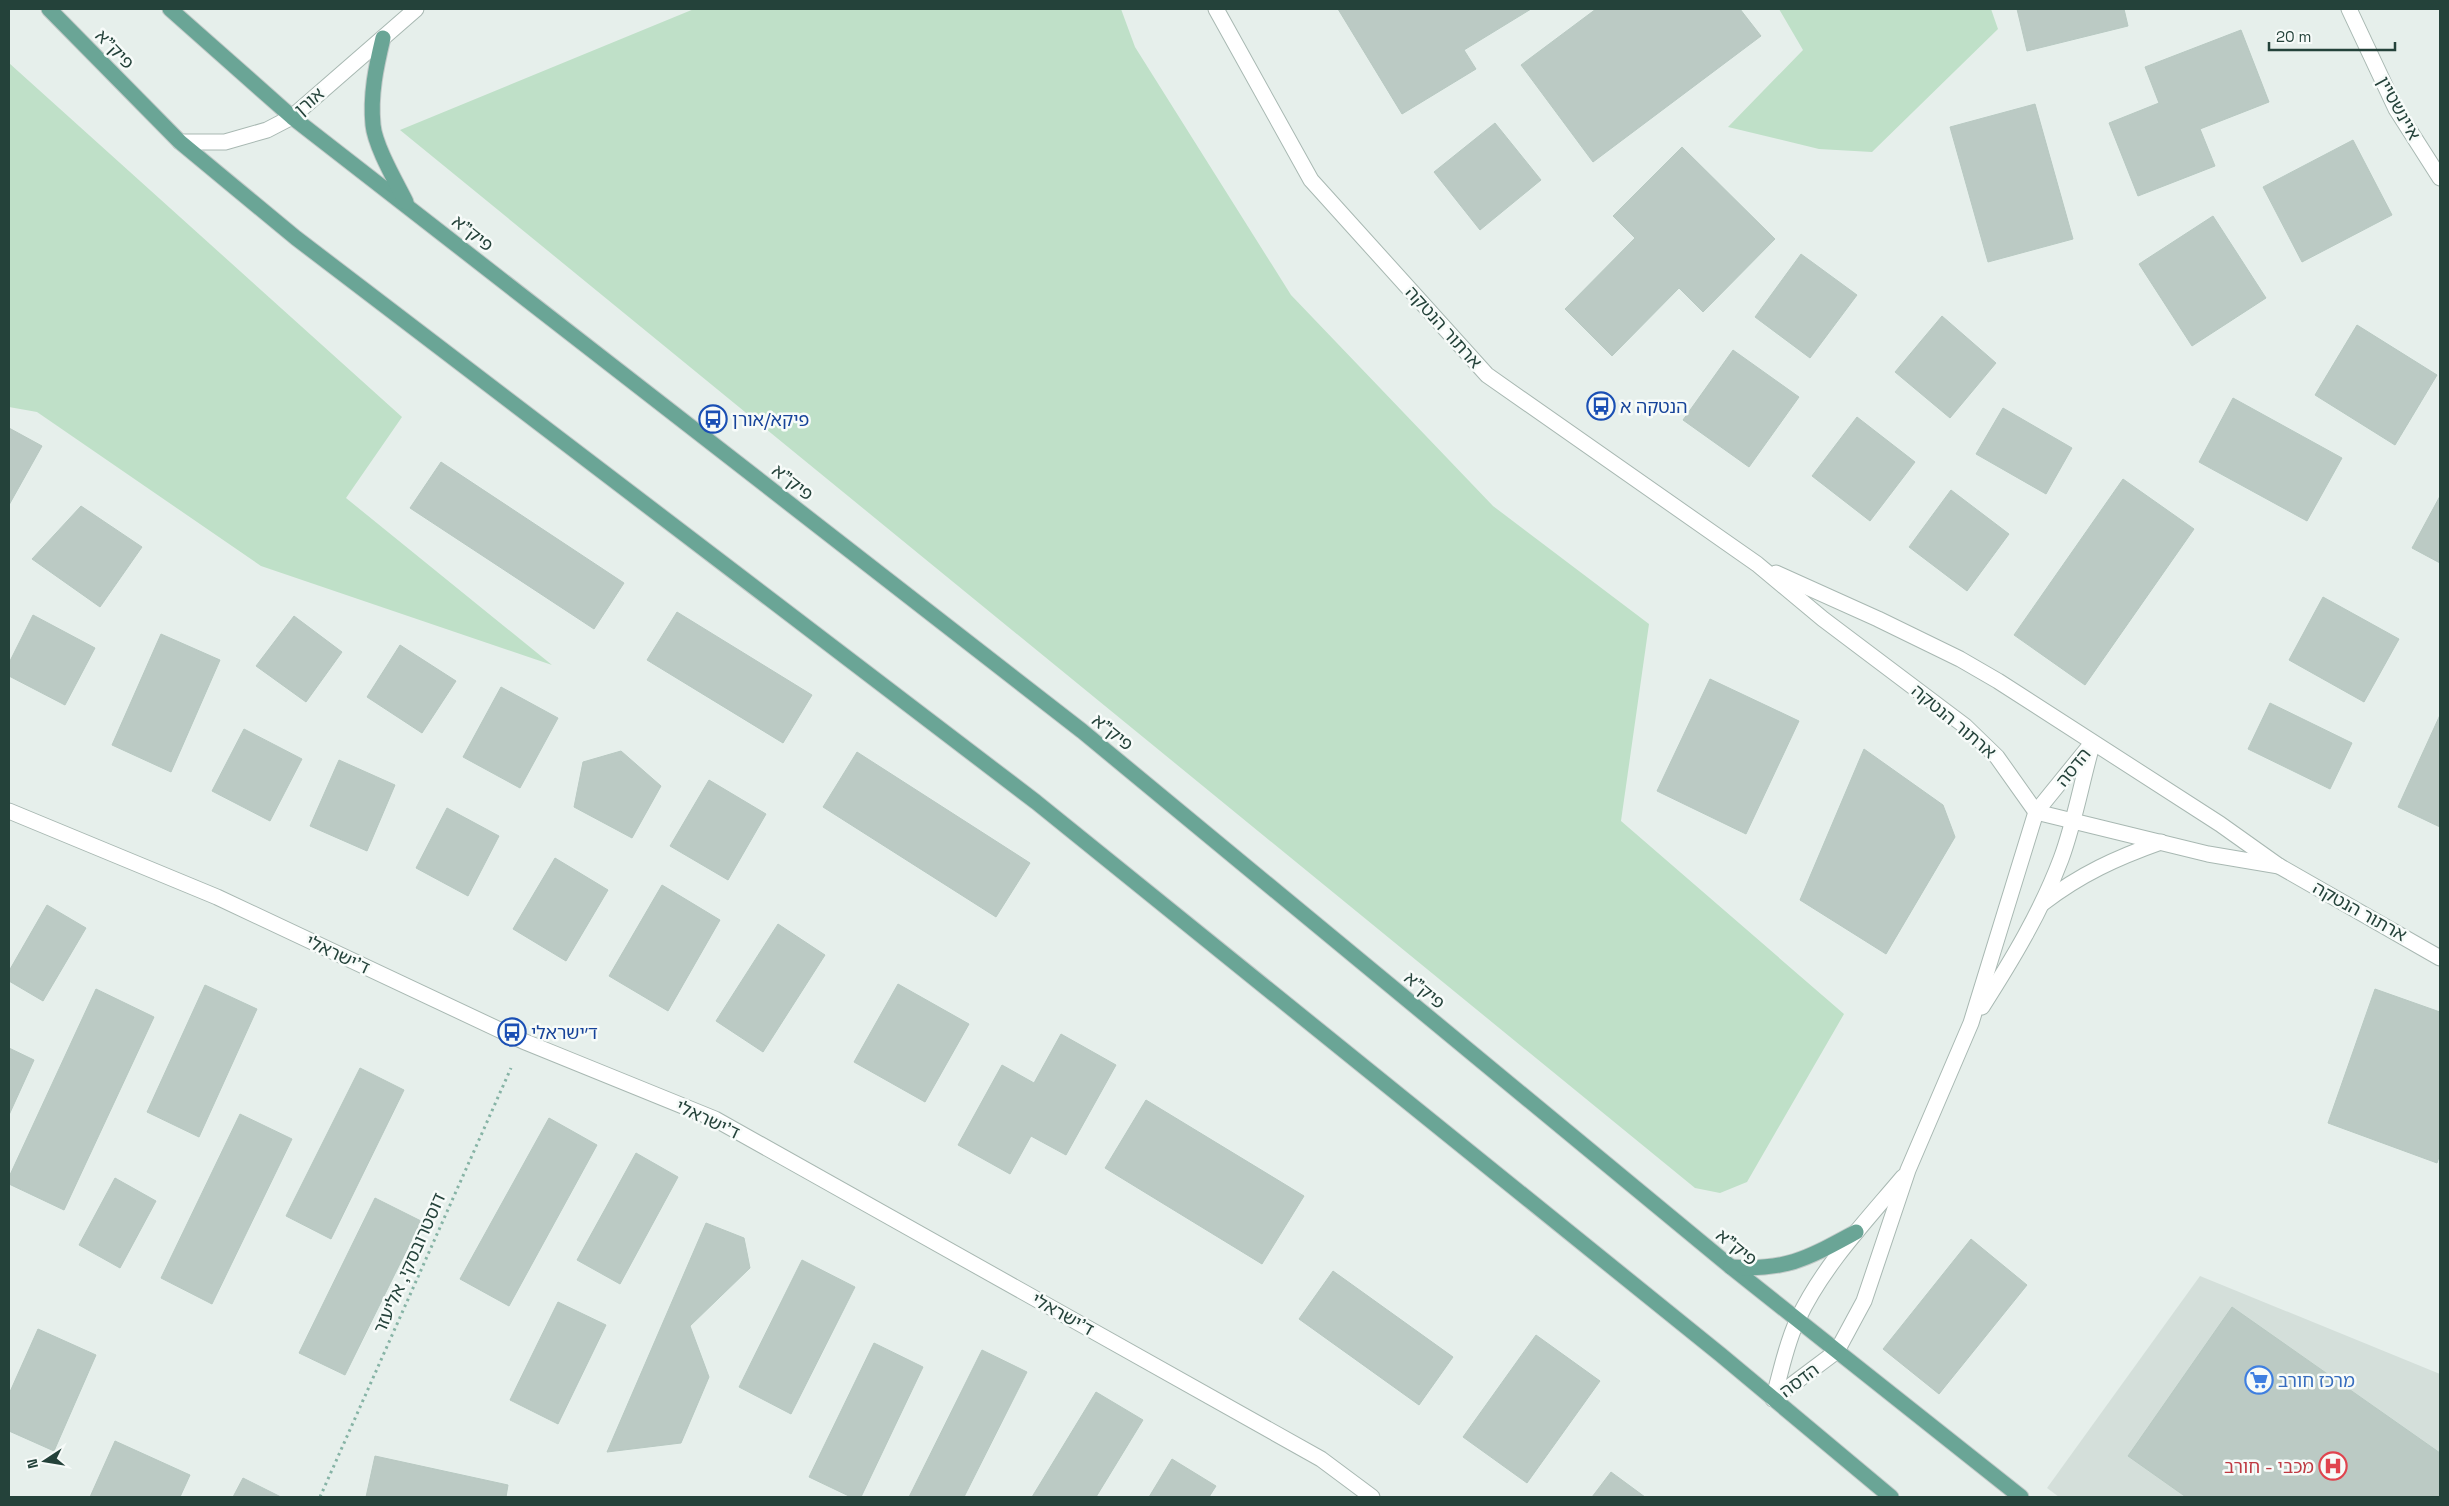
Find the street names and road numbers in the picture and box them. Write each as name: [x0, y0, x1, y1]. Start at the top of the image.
street label: פיק"א: [91, 24, 139, 74]
street label: איינשטיין: [2372, 72, 2426, 144]
street label: אורן: [289, 82, 329, 120]
street label: פיק"א: [448, 210, 498, 256]
street label: ארתור הנטקה: [1401, 281, 1487, 373]
street label: פיק"א: [768, 459, 818, 505]
street label: ארתור הנטקה: [1907, 679, 2001, 763]
street label: פיק"א: [1088, 708, 1138, 756]
street label: הדסה: [2050, 743, 2096, 791]
street label: ארתור הנטקה: [2309, 876, 2411, 946]
street label: ד'ישראלי: [302, 929, 374, 979]
street label: פיק"א: [1400, 966, 1450, 1014]
street label: ד'ישראלי: [672, 1094, 744, 1144]
street label: דוסטרובסקי, אליעזר: [368, 1189, 450, 1337]
street label: פיק"א: [1712, 1223, 1762, 1271]
street label: ד'ישראלי: [1028, 1287, 1099, 1341]
street label: הדסה: [1775, 1358, 1823, 1402]

